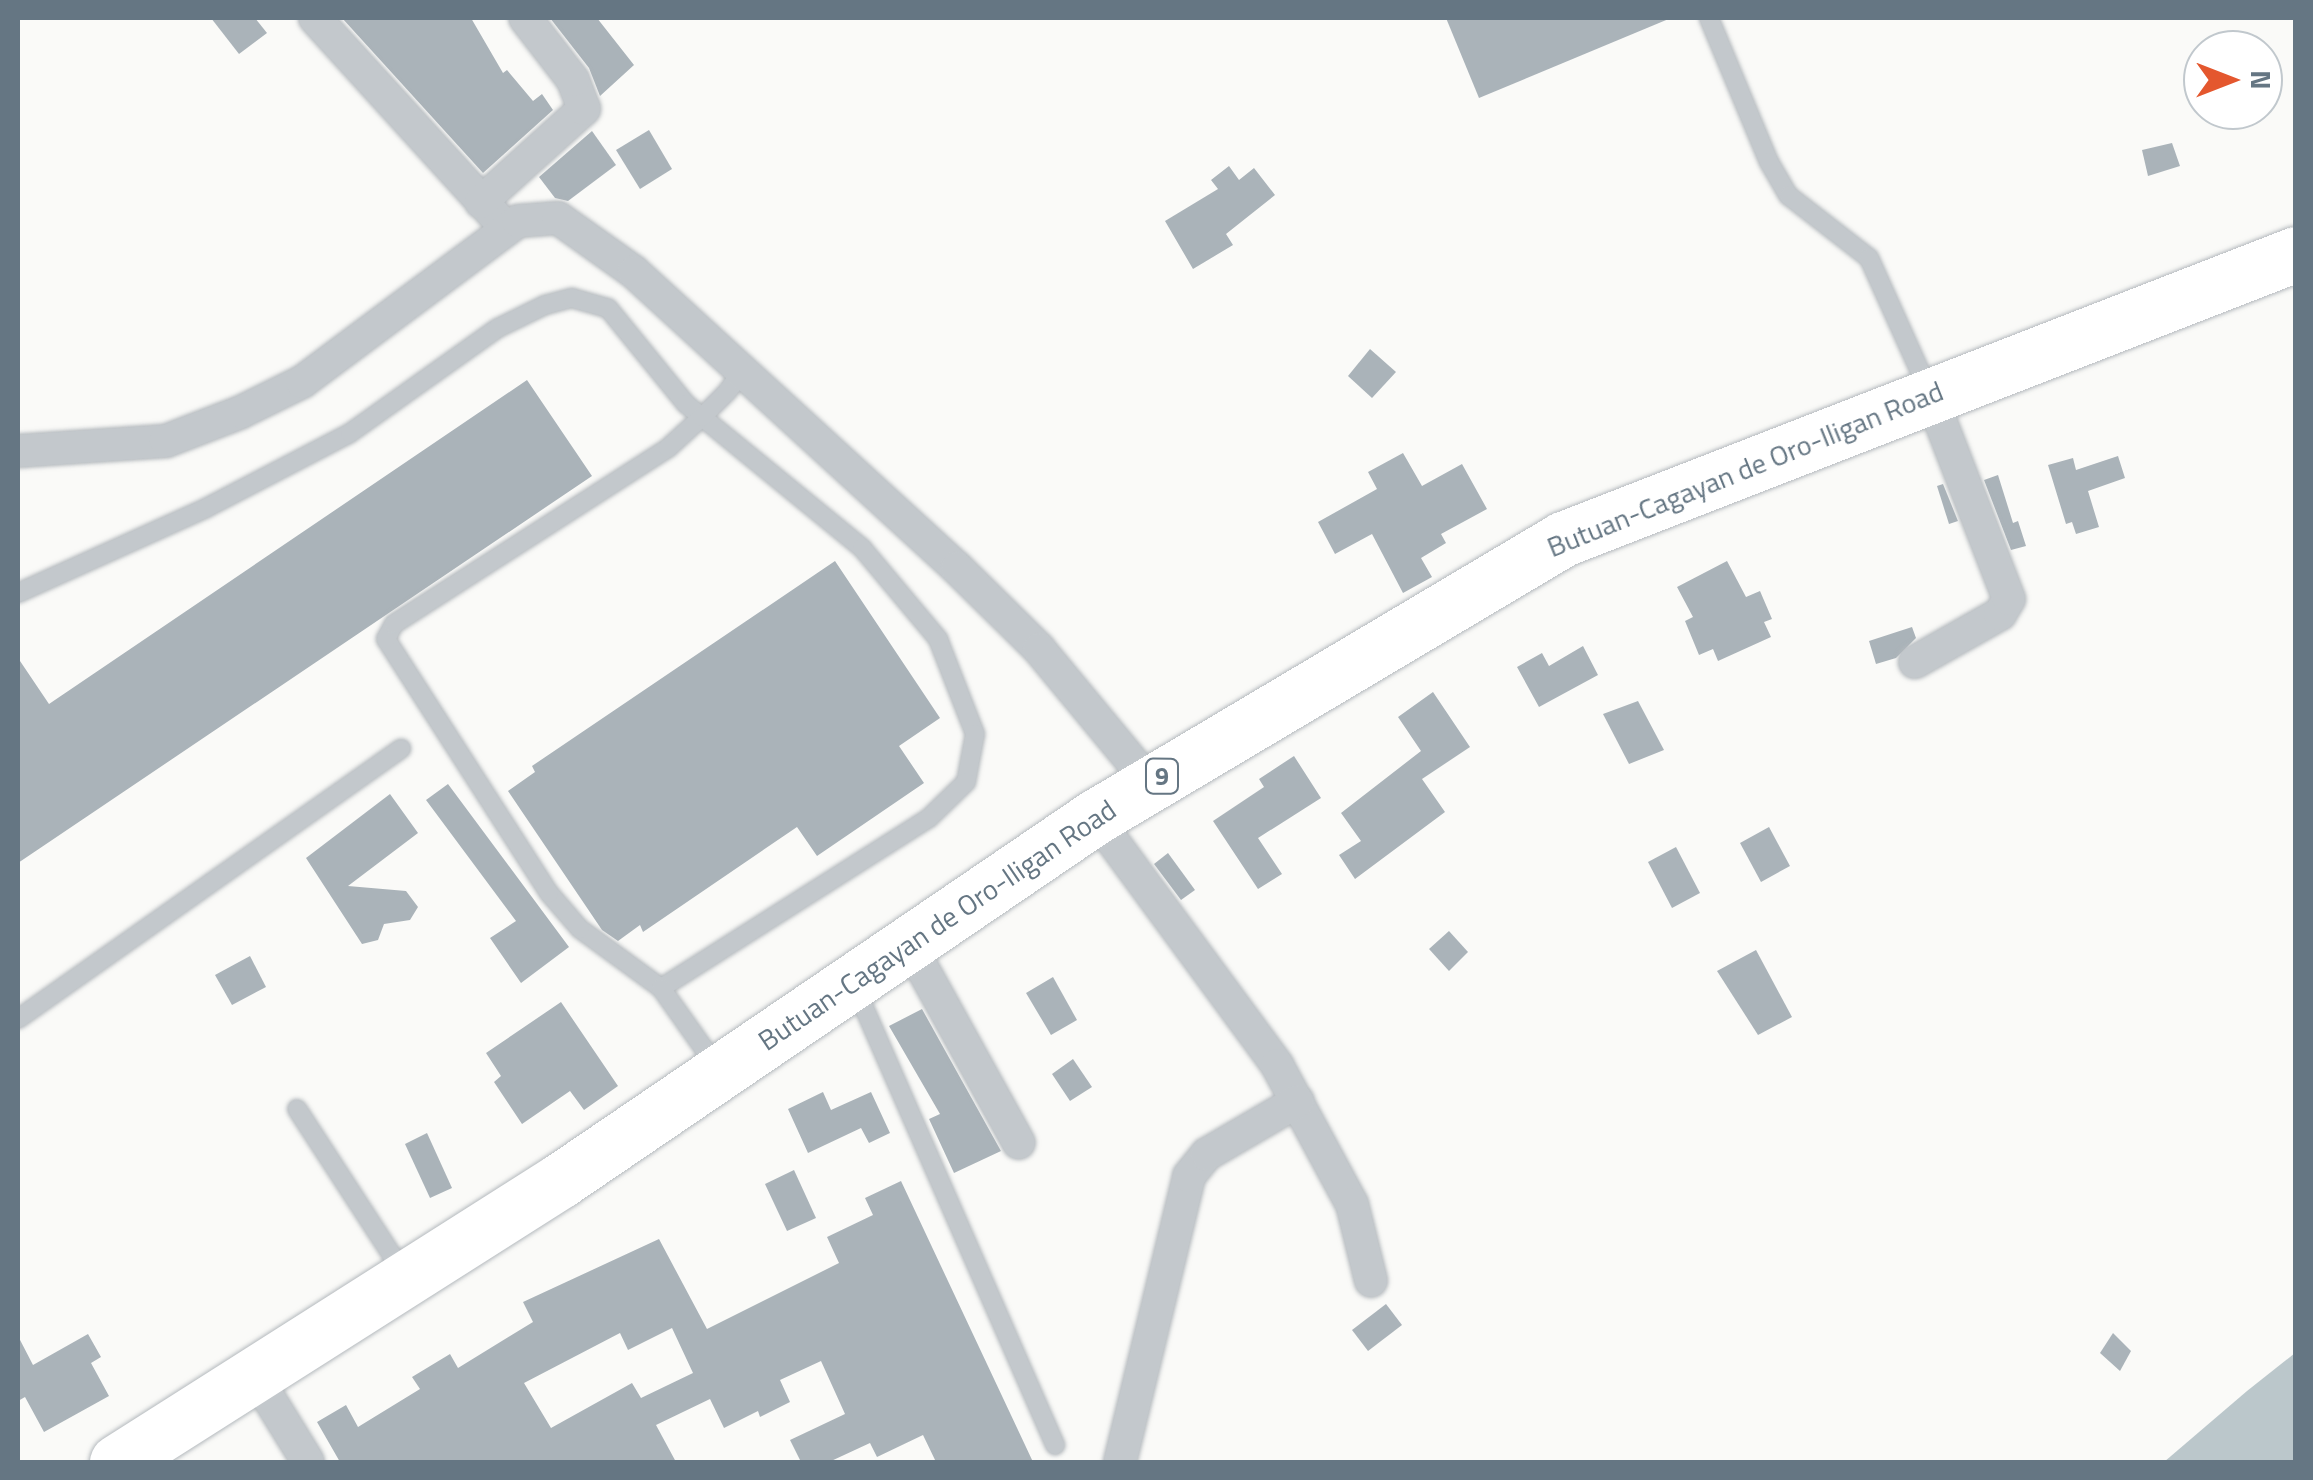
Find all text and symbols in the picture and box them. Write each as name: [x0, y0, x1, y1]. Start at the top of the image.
north arrow: [2183, 30, 2283, 130]
text: N: [2240, 70, 2283, 90]
street label: Butuan-Cagayan de Oro-Iligan Road: [1542, 374, 1948, 564]
road number: 9: [1144, 756, 1180, 796]
street label: Butuan-Cagayan de Oro-Iligan Road: [752, 793, 1122, 1057]

